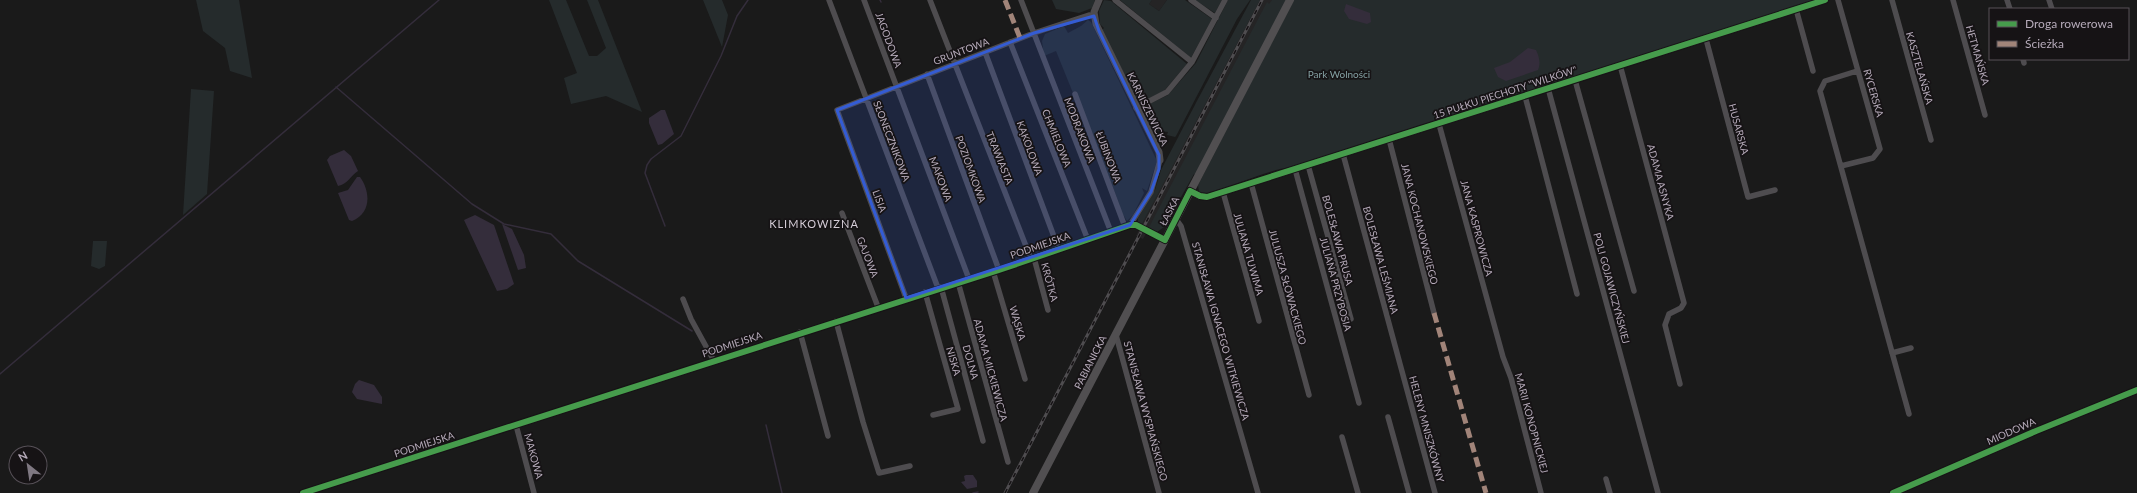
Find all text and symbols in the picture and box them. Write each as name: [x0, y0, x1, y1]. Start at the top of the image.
legend: [1989, 8, 2129, 60]
street label: JAGODOWA: [873, 11, 905, 70]
text: Droga rowerowa: [2025, 16, 2113, 31]
street label: HETMAŃSKA: [1964, 24, 1992, 87]
street label: KASZTELAŃSKA: [1904, 30, 1936, 106]
street label: GRUNTOWA: [931, 35, 991, 67]
text: Ścieżka: [2025, 36, 2064, 51]
street label: 15 PUŁKU PIECHOTY "WILKÓW": [1432, 63, 1579, 121]
park label: Park Wolności: [1308, 68, 1370, 80]
street label: RYCERSKA: [1861, 68, 1887, 119]
street label: KARNISZEWICKA: [1125, 70, 1171, 148]
street label: MODRAKOWA: [1062, 96, 1098, 164]
street label: SŁONECZNIKOWA: [871, 99, 913, 183]
street label: HUSARSKA: [1726, 102, 1752, 156]
street label: CHMIELOWA: [1040, 107, 1074, 169]
street label: KĄKOLOWA: [1015, 119, 1045, 177]
street label: TRAWIASTA: [984, 130, 1016, 186]
street label: ŁUBINOWA: [1094, 130, 1124, 185]
street label: POZIOMKOWA: [953, 134, 989, 205]
street label: ADAMA ASNYKA: [1645, 143, 1677, 222]
street label: MAKOWA: [927, 155, 955, 203]
street label: JANA KOCHANOWSKIEGO: [1399, 162, 1441, 286]
street label: JANA KASPROWICZA: [1458, 179, 1496, 278]
street label: LISIA: [870, 188, 890, 214]
street label: ŁASKA: [1157, 194, 1181, 227]
street label: BOLESŁAWA PRUSA: [1320, 194, 1356, 287]
street label: BOLESŁAWA LEŚMIANA: [1361, 205, 1401, 315]
street label: JULIANA TUWIMA: [1232, 211, 1267, 297]
district label: KLIMKOWIZNA: [769, 217, 859, 230]
street label: JULIUSZA SŁOWACKIEGO: [1267, 228, 1309, 346]
street label: PODMIEJSKA: [1008, 229, 1072, 261]
street label: POLI GOJAWICZYŃSKIEJ: [1591, 231, 1633, 345]
street label: GAJOWA: [855, 235, 881, 279]
street label: JULIANA PRZYBOSIA: [1318, 236, 1354, 333]
street label: STANISŁAWA IGNACEGO WITKIEWICZA: [1190, 240, 1252, 422]
street label: KRÓTKA: [1039, 261, 1061, 303]
street label: WĄSKA: [1007, 304, 1029, 342]
street label: ADAMA MICKIEWICZA: [972, 317, 1011, 423]
street label: PODMIEJSKA: [700, 329, 764, 359]
street label: PABIANICKA: [1071, 333, 1109, 391]
street label: STANISŁAWA WYSPIAŃSKIEGO: [1122, 340, 1170, 482]
street label: DOLNA: [961, 343, 981, 381]
street label: NISKA: [944, 345, 964, 377]
street label: MARII KONOPNICKIEJ: [1513, 372, 1551, 474]
street label: HELENY MNISZKÓWNY: [1407, 374, 1447, 484]
street label: MIODOWA: [1985, 415, 2038, 447]
street label: PODMIEJSKA: [392, 429, 456, 459]
street label: MAKOWA: [522, 432, 546, 480]
north arrow: [8, 445, 48, 485]
text: N: [16, 448, 30, 464]

